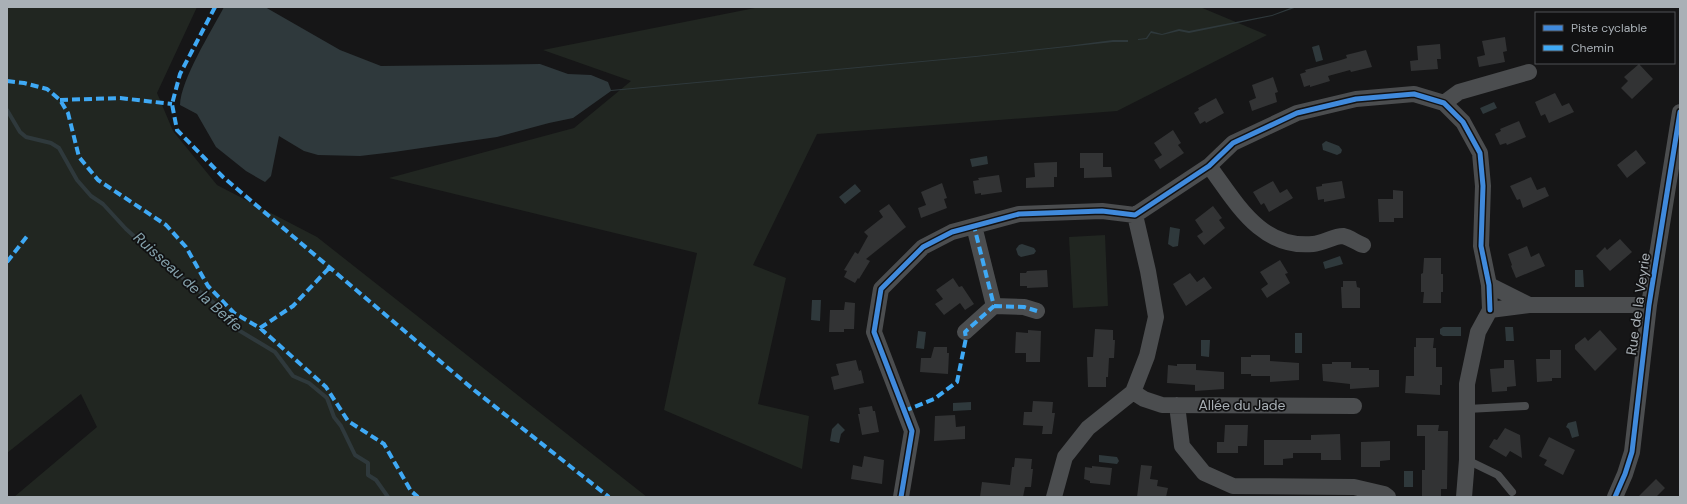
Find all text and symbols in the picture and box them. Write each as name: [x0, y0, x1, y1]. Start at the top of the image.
legend: [1535, 12, 1675, 64]
text: Piste cyclable: [1571, 20, 1647, 36]
text: Chemin: [1571, 40, 1614, 56]
water label: Ruisseau de la Beffe: [129, 228, 247, 337]
street label: Rue de la Veyrie: [1622, 252, 1654, 356]
street label: Allée du Jade: [1198, 396, 1286, 414]

